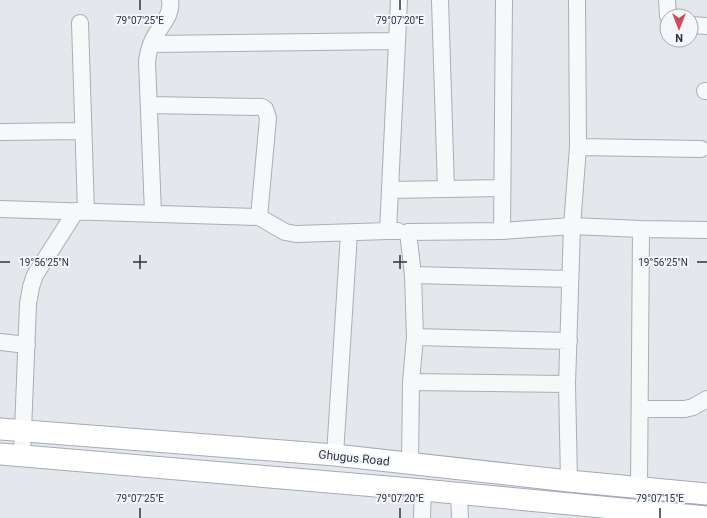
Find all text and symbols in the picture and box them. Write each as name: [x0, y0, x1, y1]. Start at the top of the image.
north arrow: [659, 8, 699, 48]
text: 79°07'25"E: [116, 15, 164, 26]
text: 79°07'20"E: [376, 15, 424, 26]
text: N: [675, 31, 683, 44]
text: 19°56'25"N: [19, 257, 69, 268]
text: 19°56'25"N: [638, 257, 688, 268]
street label: Ghugus Road: [318, 447, 390, 469]
text: 79°07'25"E: [116, 493, 164, 504]
text: 79°07'20"E: [376, 493, 424, 504]
text: 79°07'15"E: [636, 493, 684, 504]

